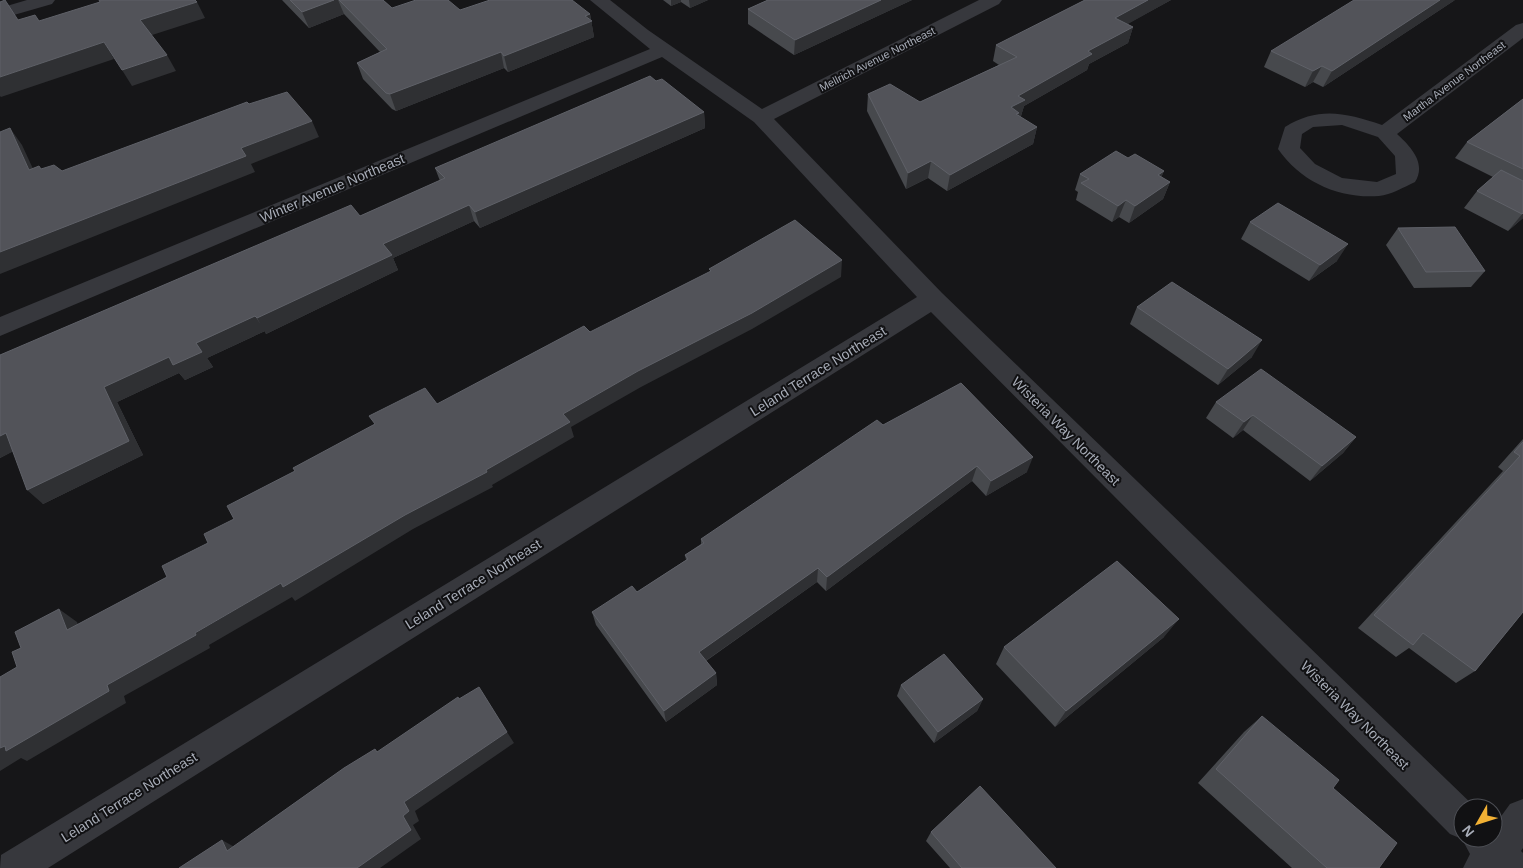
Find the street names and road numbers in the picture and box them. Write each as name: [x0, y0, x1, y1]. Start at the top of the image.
street label: Mellrich Avenue Northeast: [817, 25, 937, 93]
street label: Martha Avenue Northeast: [1401, 39, 1507, 123]
street label: Winter Avenue Northeast: [257, 150, 407, 226]
street label: Leland Terrace Northeast: [747, 323, 889, 419]
street label: Wisteria Way Northeast: [1009, 374, 1124, 489]
street label: Leland Terrace Northeast: [402, 536, 544, 632]
street label: Wisteria Way Northeast: [1298, 658, 1413, 773]
street label: Leland Terrace Northeast: [58, 749, 200, 845]

